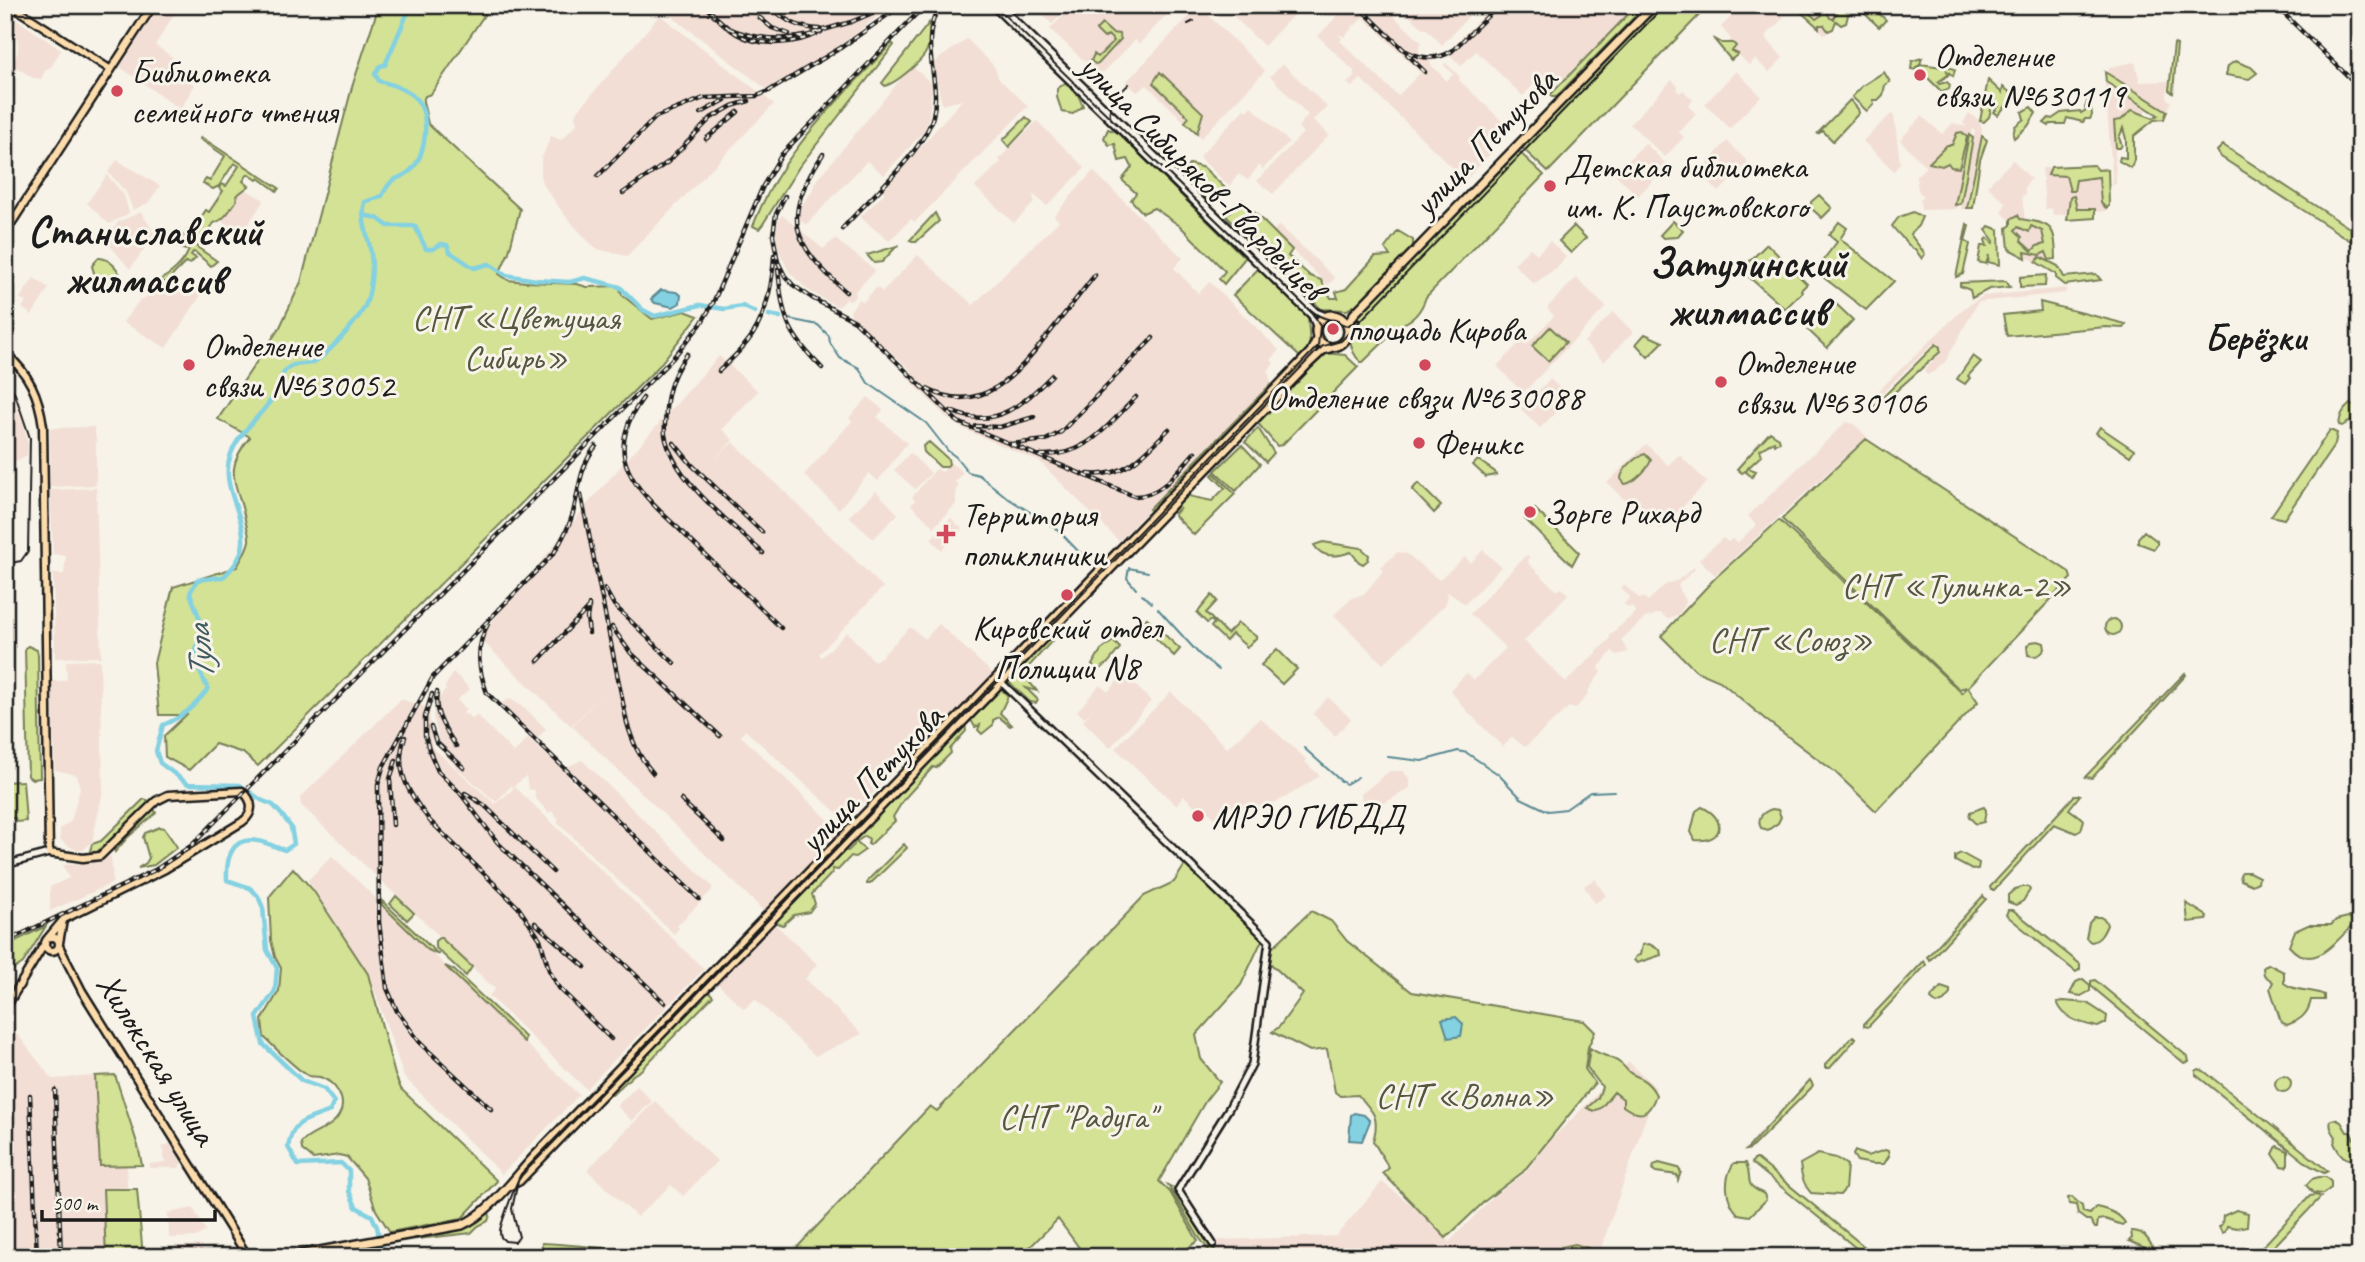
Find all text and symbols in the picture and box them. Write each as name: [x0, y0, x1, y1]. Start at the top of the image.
place label: Отделение связи №630119: [1934, 33, 2129, 118]
street label: улица Сибиряков-Гвардейцев: [1068, 43, 1339, 314]
place label: Библиотека семейного чтения: [131, 49, 339, 134]
street label: улица Петухова: [1402, 56, 1569, 227]
marker: Отделение связи №630119: [1912, 67, 1928, 83]
marker: Библиотека семейного чтения: [109, 83, 125, 99]
place label: Детская библиотека им. К. Паустовского: [1564, 144, 1811, 229]
marker: Детская библиотека им. К. Паустовского: [1542, 178, 1558, 194]
district label: Станиславский жилмассив: [28, 205, 266, 306]
district label: Затулинский жилмассив: [1649, 237, 1850, 338]
park label: СНТ «Цветущая Сибирь»: [412, 295, 621, 380]
place label: площадь Кирова: [1347, 307, 1527, 352]
district label: Берёзки: [2204, 314, 2309, 362]
marker: площадь Кирова: [1325, 321, 1341, 337]
place label: Отделение связи №630052: [203, 323, 398, 408]
place label: Отделение связи №630106: [1735, 340, 1928, 425]
marker: Отделение связи №630052: [181, 357, 197, 373]
marker: Отделение связи №630088: [1417, 357, 1433, 373]
marker: Отделение связи №630106: [1713, 374, 1729, 390]
place label: Отделение связи №630088: [1267, 375, 1586, 420]
place label: Феникс: [1433, 421, 1524, 466]
marker: Феникс: [1411, 435, 1427, 451]
place label: Зорге Рихард: [1544, 490, 1702, 535]
place label: Территория поликлиники: [962, 492, 1109, 577]
marker: Зорге Рихард: [1522, 504, 1538, 520]
marker: Территория поликлиники: [936, 524, 956, 544]
park label: СНТ «Тулинка-2»: [1842, 563, 2072, 608]
marker: Кировский отдел Полиции N8: [1059, 587, 1075, 603]
place label: Кировский отдел Полиции N8: [972, 605, 1164, 690]
park label: СНТ «Союз»: [1709, 617, 1873, 662]
water label: Тула: [173, 621, 224, 682]
street label: улица Петухова: [788, 693, 955, 864]
place label: МРЭО ГИБДД: [1212, 794, 1407, 839]
marker: МРЭО ГИБДД: [1190, 808, 1206, 824]
street label: Хилокская улица: [87, 965, 229, 1155]
park label: СНТ «Волна»: [1375, 1073, 1555, 1118]
park label: СНТ "Радуга": [999, 1094, 1162, 1139]
scale bar: [42, 1178, 215, 1222]
text: 500 m: [52, 1190, 99, 1216]

